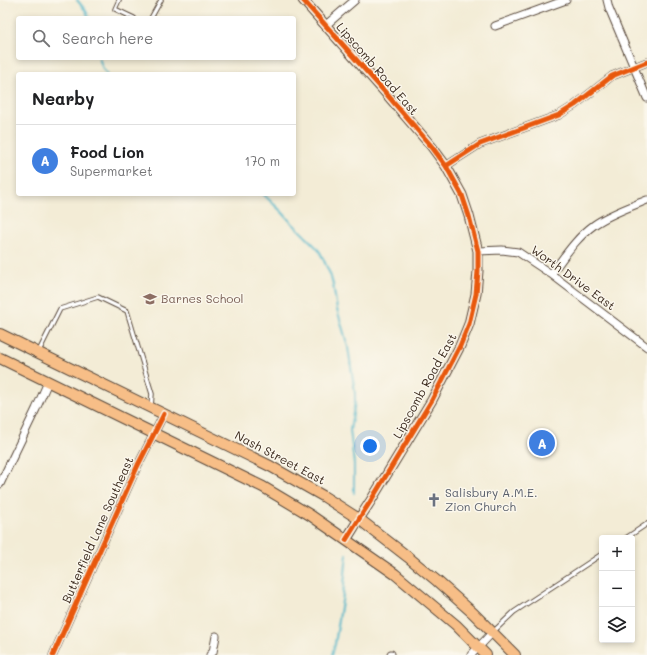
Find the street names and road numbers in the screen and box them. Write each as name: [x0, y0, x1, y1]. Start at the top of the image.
street label: Lipscomb Road East: [333, 19, 422, 118]
street label: Worth Drive East: [528, 241, 619, 313]
street label: Lipscomb Road East: [389, 330, 460, 441]
street label: Nash Street East: [232, 427, 328, 488]
street label: Butterfield Lane Southeast: [58, 454, 137, 605]

